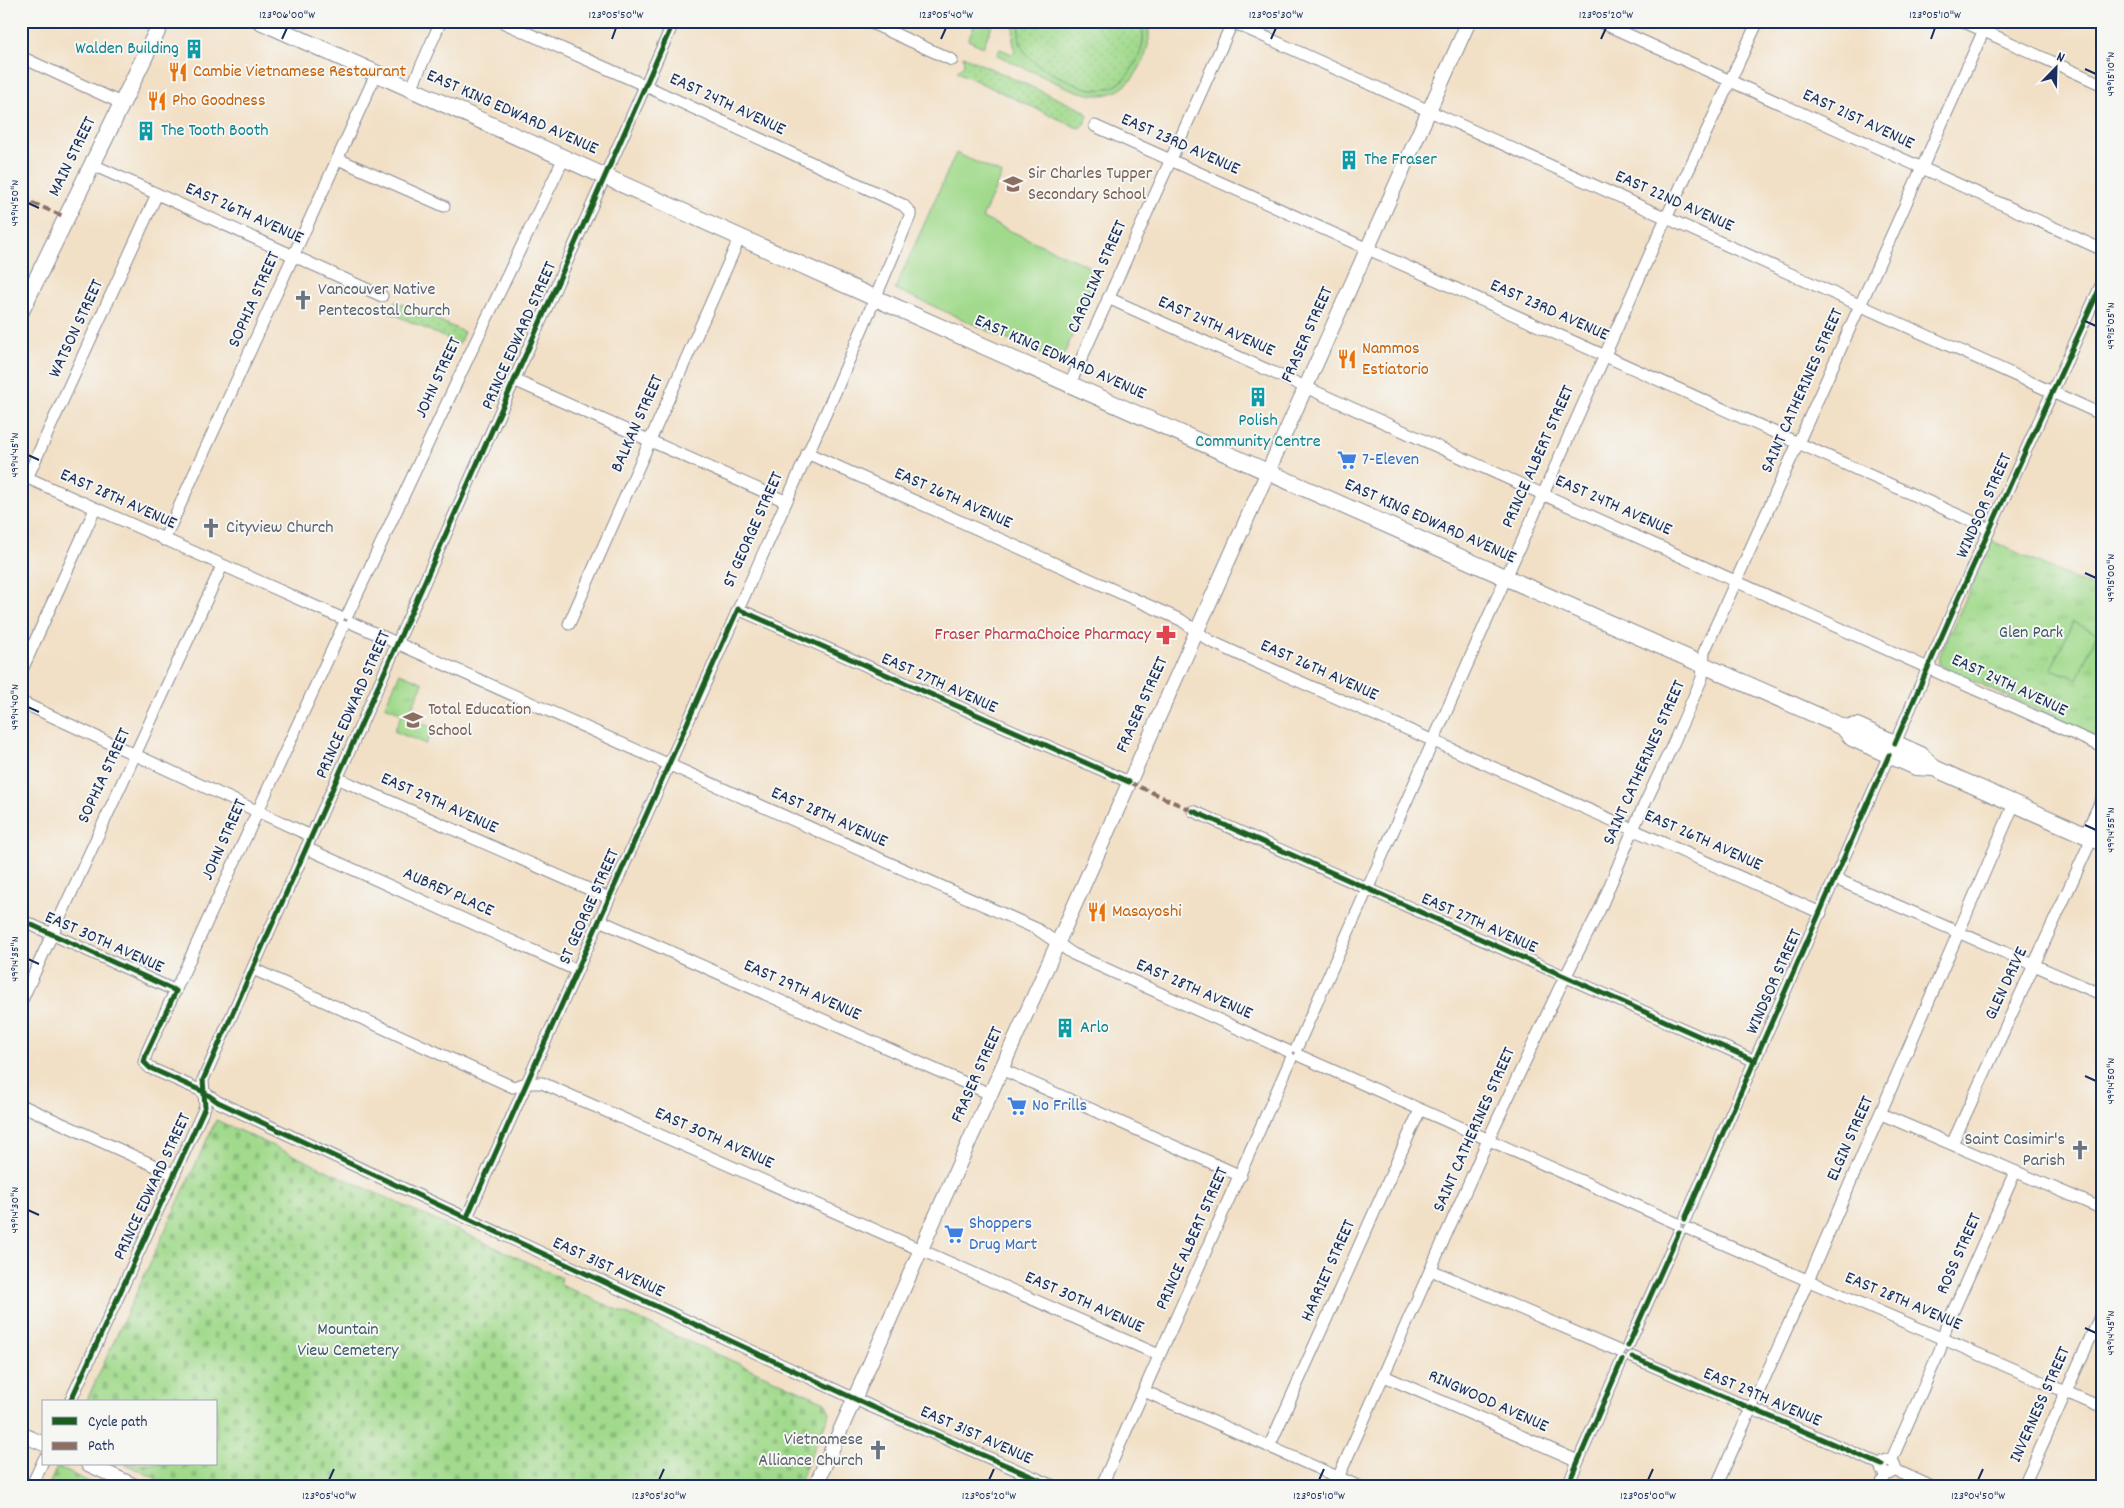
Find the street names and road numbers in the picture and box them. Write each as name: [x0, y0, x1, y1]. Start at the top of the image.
street label: EAST KING EDWARD AVENUE: [422, 64, 602, 162]
street label: EAST 24TH AVENUE: [665, 67, 789, 143]
street label: EAST 21ST AVENUE: [1798, 83, 1918, 157]
street label: EAST 23RD AVENUE: [1117, 108, 1243, 182]
street label: MAIN STREET: [43, 113, 103, 201]
street label: EAST 22ND AVENUE: [1611, 165, 1737, 239]
street label: EAST 26TH AVENUE: [181, 177, 307, 251]
street label: CAROLINA STREET: [1062, 217, 1134, 337]
street label: SOPHIA STREET: [223, 248, 287, 352]
street label: PRINCE EDWARD STREET: [476, 258, 564, 414]
street label: EAST 23RD AVENUE: [1486, 274, 1612, 348]
street label: WATSON STREET: [43, 276, 111, 382]
street label: FRASER STREET: [1276, 283, 1340, 387]
street label: EAST 24TH AVENUE: [1154, 290, 1278, 364]
street label: SAINT CATHERINES STREET: [1755, 305, 1851, 477]
street label: EAST KING EDWARD AVENUE: [970, 309, 1150, 407]
street label: JOHN STREET: [409, 333, 469, 423]
street label: BALKAN STREET: [605, 371, 671, 477]
street label: PRINCE ALBERT STREET: [1496, 382, 1582, 532]
street label: WINDSOR STREET: [1951, 449, 2019, 563]
street label: EAST 26TH AVENUE: [890, 462, 1016, 536]
street label: EAST 28TH AVENUE: [56, 463, 180, 537]
street label: ST GEORGE STREET: [717, 468, 791, 592]
street label: EAST 24TH AVENUE: [1551, 469, 1675, 543]
street label: EAST KING EDWARD AVENUE: [1340, 473, 1520, 571]
street label: PRINCE EDWARD STREET: [310, 627, 398, 783]
street label: EAST 26TH AVENUE: [1256, 634, 1382, 708]
street label: EAST 27TH AVENUE: [877, 647, 1001, 721]
street label: EAST 24TH AVENUE: [1947, 648, 2071, 724]
street label: FRASER STREET: [1111, 653, 1175, 757]
street label: SAINT CATHERINES STREET: [1597, 677, 1693, 849]
street label: SOPHIA STREET: [72, 724, 138, 828]
street label: EAST 29TH AVENUE: [376, 767, 502, 841]
street label: EAST 28TH AVENUE: [767, 781, 891, 855]
street label: JOHN STREET: [196, 795, 254, 885]
street label: EAST 26TH AVENUE: [1640, 804, 1766, 878]
street label: ST GEORGE STREET: [553, 845, 627, 969]
street label: AUBREY PLACE: [399, 862, 497, 924]
street label: EAST 27TH AVENUE: [1417, 887, 1541, 961]
street label: EAST 30TH AVENUE: [40, 906, 168, 980]
street label: WINDSOR STREET: [1741, 925, 1809, 1039]
street label: GLEN DRIVE: [1979, 943, 2035, 1025]
street label: EAST 28TH AVENUE: [1132, 953, 1256, 1027]
street label: EAST 29TH AVENUE: [739, 954, 865, 1028]
street label: FRASER STREET: [946, 1023, 1010, 1127]
street label: SAINT CATHERINES STREET: [1427, 1044, 1523, 1216]
street label: ELGIN STREET: [1821, 1092, 1881, 1186]
street label: EAST 30TH AVENUE: [650, 1102, 778, 1176]
street label: PRINCE EDWARD STREET: [108, 1109, 198, 1265]
street label: PRINCE ALBERT STREET: [1150, 1164, 1236, 1314]
street label: ROSS STREET: [1931, 1209, 1989, 1299]
street label: HARRIET STREET: [1295, 1216, 1363, 1326]
street label: EAST 31ST AVENUE: [548, 1231, 668, 1305]
street label: EAST 30TH AVENUE: [1020, 1266, 1148, 1340]
street label: EAST 28TH AVENUE: [1840, 1266, 1966, 1338]
street label: INVERNESS STREET: [2004, 1343, 2078, 1467]
street label: EAST 29TH AVENUE: [1699, 1362, 1825, 1434]
street label: RINGWOOD AVENUE: [1424, 1364, 1552, 1440]
street label: EAST 31ST AVENUE: [916, 1400, 1036, 1472]

